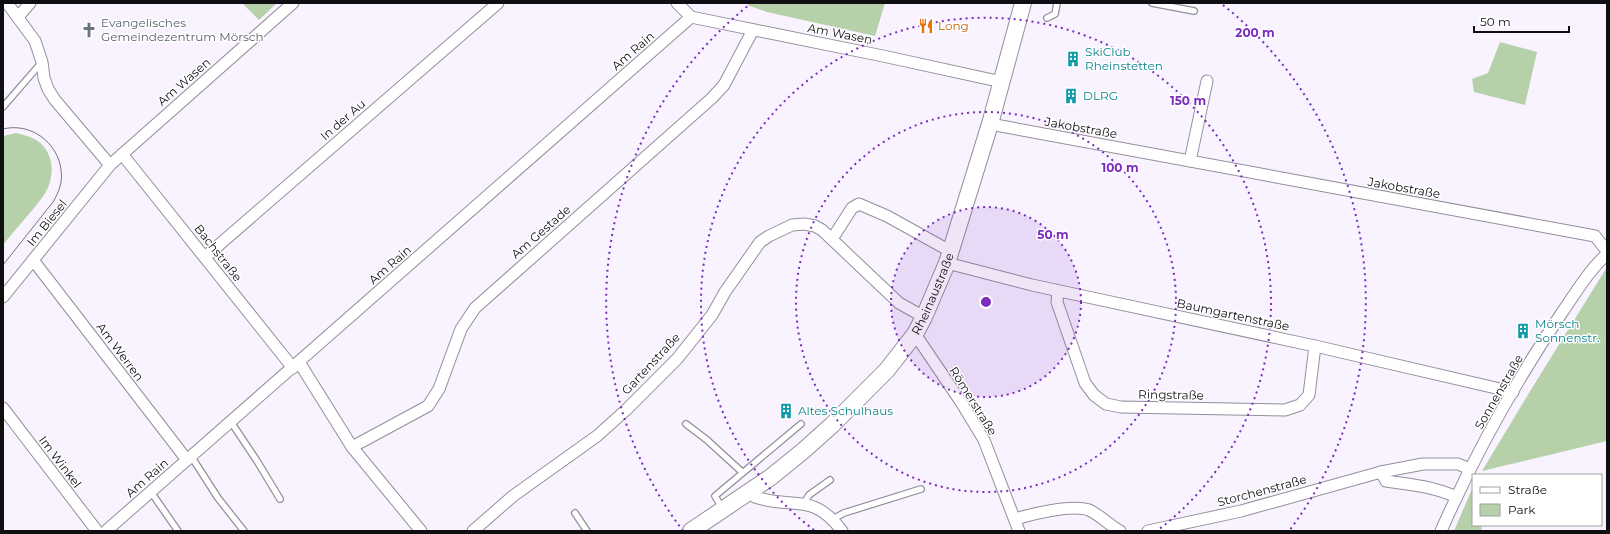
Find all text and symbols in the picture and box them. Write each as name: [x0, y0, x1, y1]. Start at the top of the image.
scale bar: [1474, 8, 1569, 34]
text: 50 m: [1480, 14, 1511, 29]
place label: Evangelisches Gemeindezentrum Mörsch: [101, 15, 264, 44]
restaurant icon: Long: [917, 17, 935, 35]
place label: Long: [938, 18, 969, 33]
street label: Am Wasen: [807, 20, 874, 47]
church icon: Evangelisches Gemeindezentrum Mörsch: [80, 21, 98, 39]
text: 200 m: [1235, 25, 1275, 40]
street label: Am Rain: [608, 28, 657, 73]
place label: SkiClub Rheinstetten: [1085, 44, 1163, 73]
building icon: SkiClub Rheinstetten: [1064, 50, 1082, 68]
street label: Am Wasen: [154, 54, 213, 109]
building icon: DLRG: [1062, 87, 1080, 105]
place label: DLRG: [1083, 88, 1118, 103]
text: 150 m: [1170, 93, 1206, 108]
street label: In der Au: [317, 96, 368, 143]
street label: Jakobstraße: [1043, 114, 1118, 141]
text: 100 m: [1102, 160, 1138, 175]
street label: Jakobstraße: [1366, 174, 1441, 201]
street label: Im Biesel: [23, 196, 70, 249]
street label: Am Gestade: [508, 202, 574, 262]
street label: Bachstraße: [191, 221, 245, 284]
text: 50 m: [1037, 227, 1069, 242]
street label: Am Rain: [365, 242, 414, 287]
street label: Rheinaustraße: [908, 251, 957, 337]
centre of rings: [979, 295, 993, 309]
street label: Baumgartenstraße: [1175, 295, 1291, 334]
place label: Mörsch Sonnenstr.: [1535, 316, 1599, 345]
street label: Am Werren: [94, 320, 147, 384]
building icon: Mörsch Sonnenstr.: [1514, 322, 1532, 340]
street label: Gartenstraße: [618, 330, 683, 398]
street label: Sonnenstraße: [1471, 352, 1526, 432]
street label: Römerstraße: [946, 364, 1001, 438]
street label: Ringstraße: [1138, 386, 1204, 403]
building icon: Altes Schulhaus: [777, 402, 795, 420]
place label: Altes Schulhaus: [798, 403, 893, 418]
street label: Im Winkel: [36, 433, 85, 491]
street label: Am Rain: [122, 455, 171, 500]
street label: Storchenstraße: [1216, 471, 1308, 510]
legend: [1472, 474, 1602, 526]
text: Straße: [1508, 482, 1547, 497]
text: Park: [1508, 502, 1536, 517]

